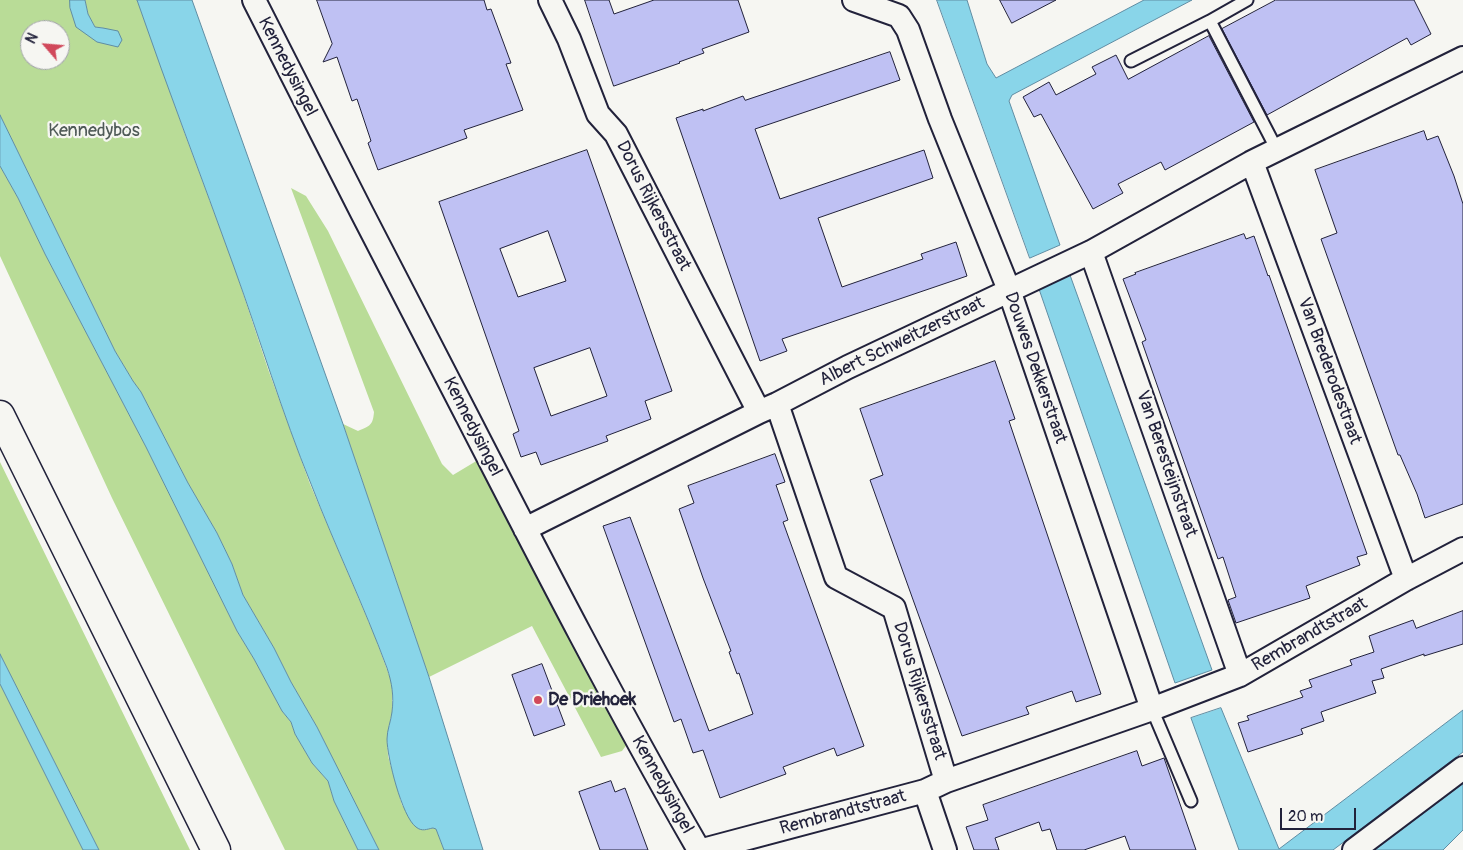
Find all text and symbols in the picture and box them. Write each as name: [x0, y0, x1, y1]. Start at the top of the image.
street label: Kennedysingel: [253, 14, 321, 120]
north arrow: [20, 20, 70, 70]
text: N: [22, 30, 42, 46]
park label: Kennedybos: [48, 120, 140, 142]
street label: Dorus Rijkersstraat: [611, 137, 695, 275]
street label: Douwes Dekkerstraat: [999, 289, 1071, 447]
street label: Albert Schweitzerstraat: [816, 293, 988, 391]
street label: Van Brederodestraat: [1292, 295, 1366, 447]
street label: Kennedysingel: [438, 374, 506, 480]
street label: Van Beresteijnstraat: [1131, 388, 1201, 540]
street label: Rembrandtstraat: [1248, 593, 1372, 677]
street label: Dorus Rijkersstraat: [888, 620, 950, 762]
place label: De Driehoek: [548, 689, 636, 711]
marker: De Driehoek: [532, 694, 544, 706]
street label: Kennedysingel: [626, 732, 698, 838]
street label: Rembrandtstraat: [778, 786, 908, 840]
scale bar: [1283, 798, 1359, 830]
text: 20 m: [1288, 807, 1323, 826]

